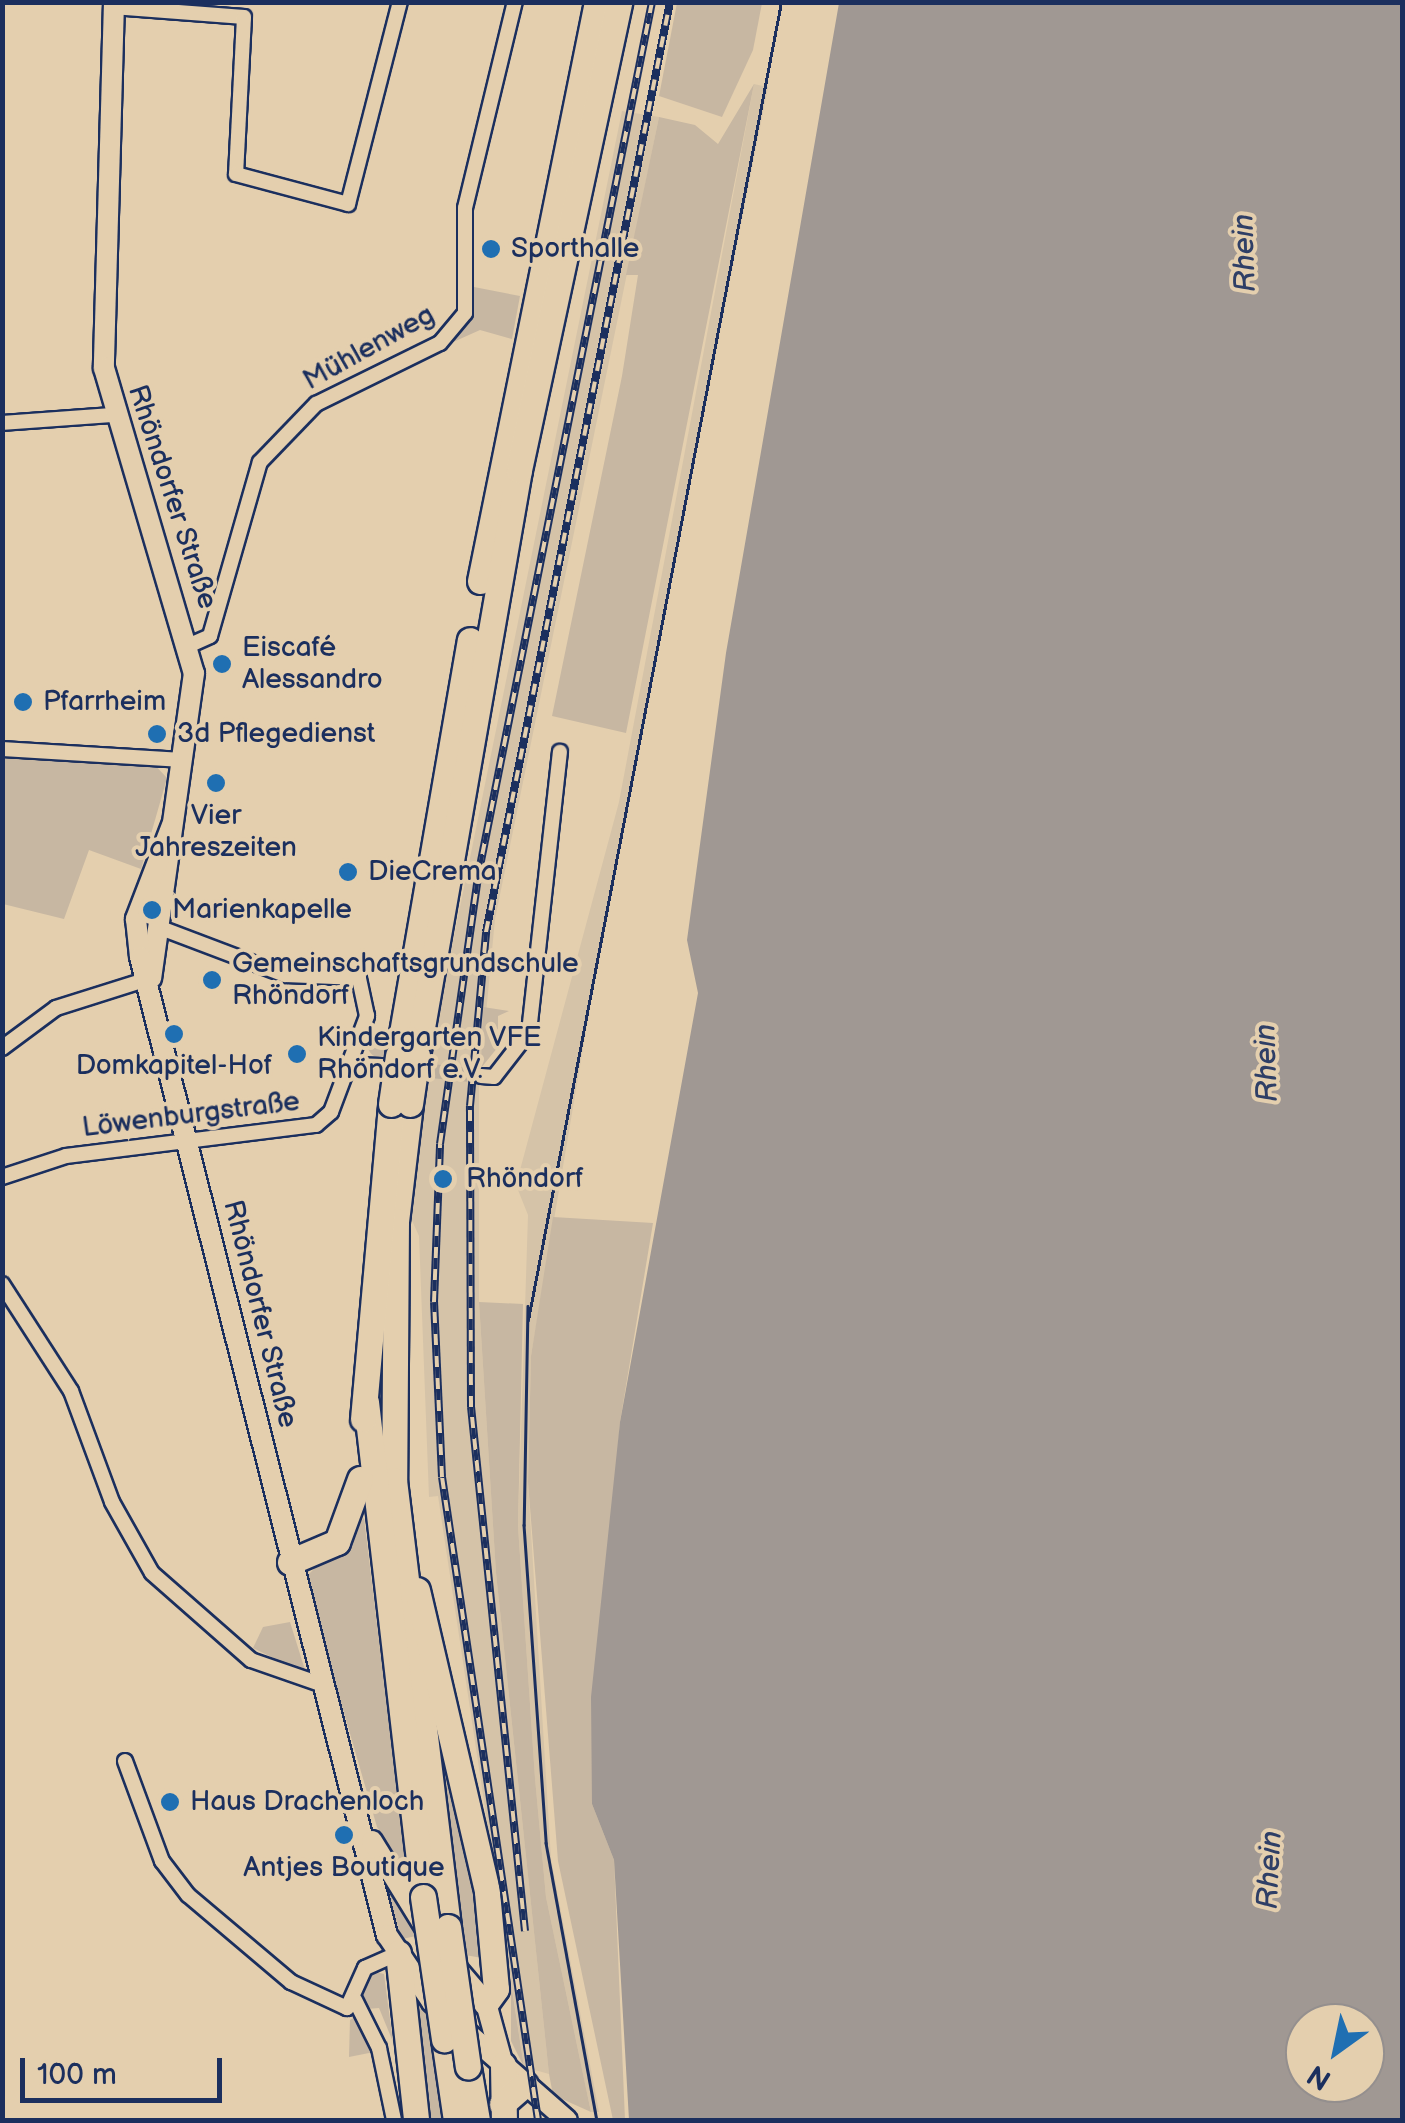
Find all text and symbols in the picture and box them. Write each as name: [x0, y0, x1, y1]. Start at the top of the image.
water label: Rhein: [1226, 213, 1264, 293]
place label: Sporthalle: [511, 232, 639, 266]
marker: Sporthalle: [480, 238, 502, 260]
street label: Mühlenweg: [297, 298, 441, 398]
street label: Rhöndorfer Straße: [120, 381, 224, 613]
place label: Eiscafé Alessandro: [242, 631, 383, 697]
marker: Eiscafé Alessandro: [211, 653, 233, 675]
place label: Pfarrheim: [43, 685, 166, 719]
marker: Pfarrheim: [12, 691, 34, 713]
place label: 3d Pflegedienst: [177, 717, 375, 751]
marker: 3d Pflegedienst: [146, 723, 168, 745]
marker: Vier Jahreszeiten: [205, 772, 227, 794]
place label: Vier Jahreszeiten: [135, 799, 297, 865]
place label: DieCrema: [368, 855, 497, 889]
marker: DieCrema: [337, 861, 359, 883]
place label: Marienkapelle: [172, 893, 352, 927]
marker: Marienkapelle: [141, 899, 163, 921]
place label: Gemeinschaftsgrundschule Rhöndorf: [232, 947, 579, 1013]
marker: Gemeinschaftsgrundschule Rhöndorf: [201, 969, 223, 991]
place label: Kindergarten VFE Rhöndorf e.V.: [317, 1021, 542, 1087]
marker: Domkapitel-Hof: [163, 1023, 185, 1045]
water label: Rhein: [1248, 1023, 1286, 1103]
marker: Kindergarten VFE Rhöndorf e.V.: [286, 1043, 308, 1065]
place label: Domkapitel-Hof: [76, 1049, 272, 1083]
street label: Löwenburgstraße: [80, 1085, 302, 1145]
place label: Rhöndorf: [466, 1162, 584, 1196]
marker: Rhöndorf: [430, 1166, 456, 1192]
street label: Rhöndorfer Straße: [215, 1196, 305, 1432]
place label: Haus Drachenloch: [190, 1785, 424, 1819]
marker: Haus Drachenloch: [159, 1791, 181, 1813]
marker: Antjes Boutique: [333, 1824, 355, 1846]
water label: Rhein: [1250, 1830, 1290, 1910]
place label: Antjes Boutique: [243, 1851, 445, 1885]
north arrow: [1285, 2003, 1385, 2103]
scale bar: [25, 2038, 228, 2100]
text: 100 m: [37, 2057, 117, 2093]
text: N: [1302, 2057, 1337, 2096]

